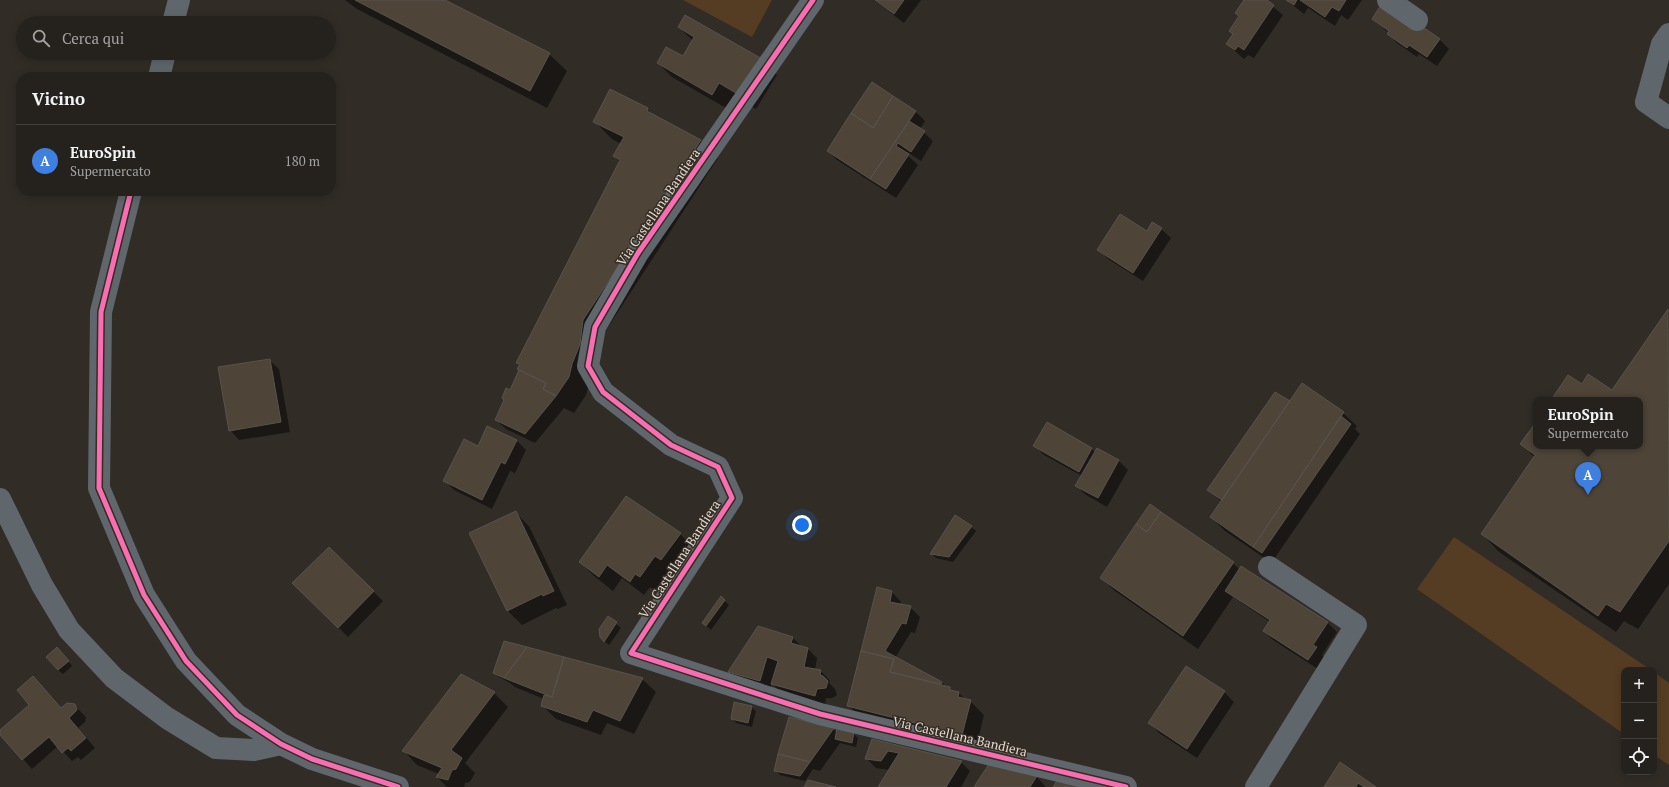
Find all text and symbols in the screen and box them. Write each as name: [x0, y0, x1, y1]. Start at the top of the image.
search box: [16, 16, 336, 60]
icon: search: [30, 27, 52, 49]
text: Cerca qui: [62, 28, 124, 48]
text: Vicino: [32, 87, 85, 110]
text: EuroSpin: [70, 142, 136, 162]
street label: Via Castellana Bandiera: [612, 144, 704, 269]
text: A: [40, 152, 50, 170]
text: 180 m: [285, 152, 320, 170]
text: Supermercato: [70, 162, 151, 180]
popup: [1533, 397, 1643, 449]
text: EuroSpin: [1548, 404, 1614, 424]
text: Supermercato: [1548, 424, 1628, 442]
pin: A: [1575, 462, 1601, 495]
street label: Via Castellana Bandiera: [634, 496, 724, 622]
your location: [792, 515, 812, 535]
map controls: [1621, 667, 1657, 775]
button: +: [1621, 667, 1657, 703]
button: −: [1621, 703, 1657, 739]
street label: Via Castellana Bandiera: [891, 712, 1030, 760]
button: locate: [1621, 739, 1657, 775]

